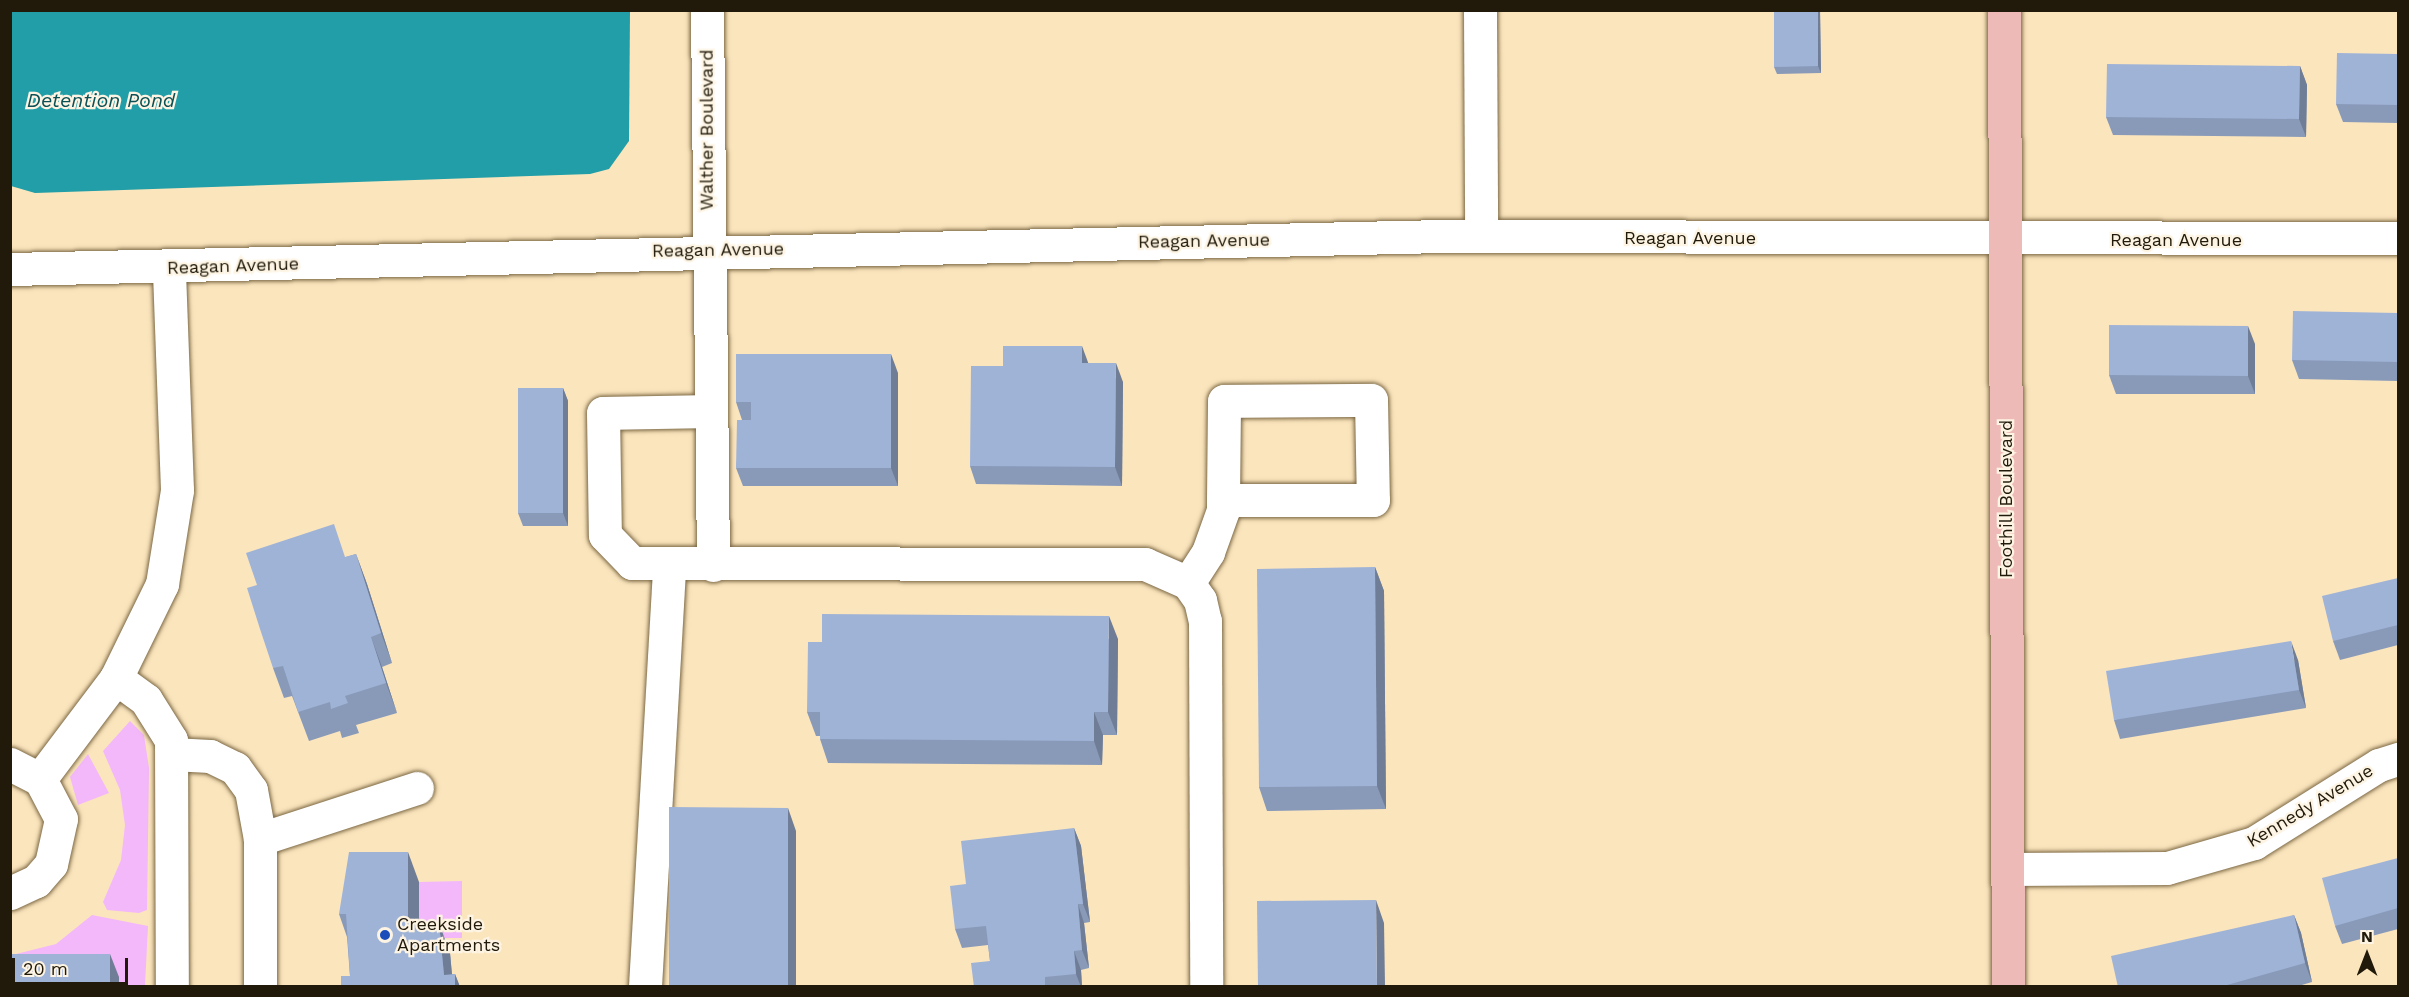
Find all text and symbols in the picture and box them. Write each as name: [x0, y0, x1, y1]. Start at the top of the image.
street label: Walther Boulevard: [696, 49, 718, 211]
water label: Detention Pond: [27, 88, 175, 112]
street label: Reagan Avenue: [1624, 227, 1756, 249]
street label: Reagan Avenue: [1137, 229, 1271, 253]
street label: Reagan Avenue: [2110, 229, 2242, 251]
street label: Reagan Avenue: [651, 238, 785, 262]
street label: Reagan Avenue: [166, 253, 300, 279]
street label: Foothill Boulevard: [1995, 419, 2017, 579]
street label: Kennedy Avenue: [2243, 760, 2377, 852]
place label: Creekside Apartments: [397, 914, 500, 956]
north arrow: [2337, 925, 2397, 985]
text: N: [2361, 927, 2373, 946]
marker: Creekside Apartments: [378, 928, 392, 942]
scale bar: [15, 946, 130, 984]
text: 20 m: [23, 958, 68, 979]

